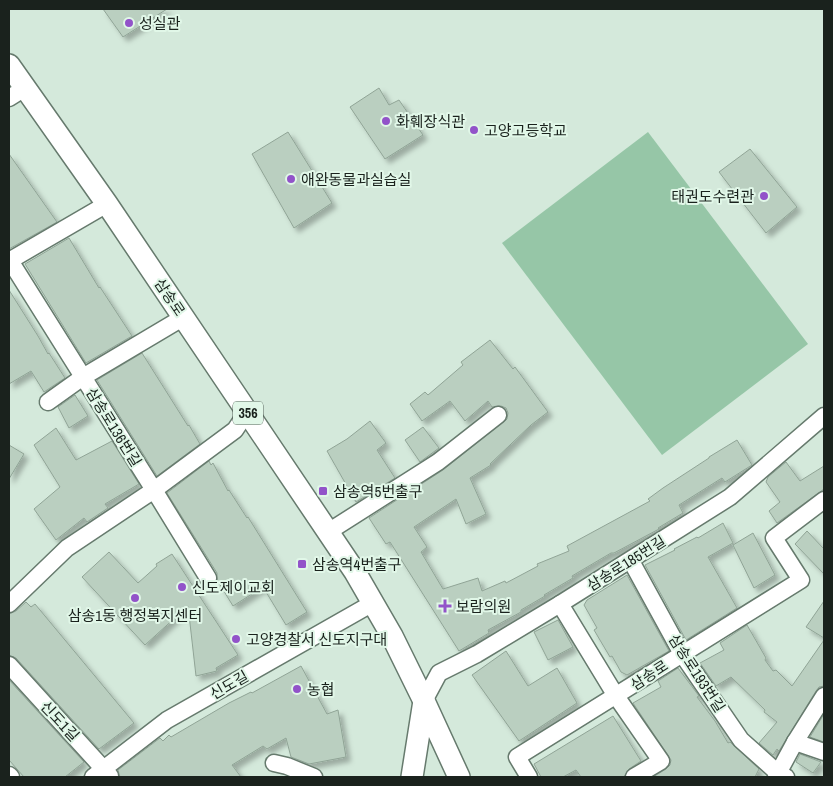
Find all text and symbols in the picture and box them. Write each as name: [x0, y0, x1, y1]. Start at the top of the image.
place label: 성실관: [139, 13, 181, 34]
marker: 성실관: [123, 17, 135, 29]
place label: 화훼장식관: [396, 111, 465, 132]
marker: 화훼장식관: [380, 115, 392, 127]
place label: 고양고등학교: [484, 120, 567, 141]
marker: 고양고등학교: [468, 124, 480, 136]
place label: 애완동물과실습실: [301, 169, 411, 190]
marker: 애완동물과실습실: [285, 173, 297, 185]
place label: 태권도수련관: [671, 186, 754, 207]
marker: 태권도수련관: [758, 190, 770, 202]
street label: 삼송로: [150, 274, 190, 320]
street label: 삼송로136번길: [81, 383, 147, 471]
road number: 356: [233, 402, 263, 424]
place label: 삼송역5번출구: [333, 481, 423, 502]
marker: 삼송역5번출구: [317, 485, 329, 497]
street label: 삼송로185번길: [582, 530, 670, 596]
place label: 삼송역4번출구: [312, 554, 402, 575]
marker: 삼송역4번출구: [296, 558, 308, 570]
place label: 신도제이교회: [192, 577, 275, 598]
marker: 신도제이교회: [176, 581, 188, 593]
marker: 삼송1동 행정복지센터: [129, 592, 141, 604]
place label: 보람의원: [456, 596, 511, 617]
marker: 보람의원: [438, 599, 452, 613]
place label: 삼송1동 행정복지센터: [68, 605, 202, 626]
place label: 고양경찰서 신도지구대: [246, 629, 387, 650]
street label: 삼송로193번길: [664, 630, 730, 716]
marker: 고양경찰서 신도지구대: [230, 633, 242, 645]
street label: 삼송로: [626, 655, 672, 695]
street label: 신도길: [206, 666, 252, 704]
place label: 농협: [307, 679, 335, 700]
marker: 농협: [291, 683, 303, 695]
street label: 신도1길: [36, 696, 84, 746]

